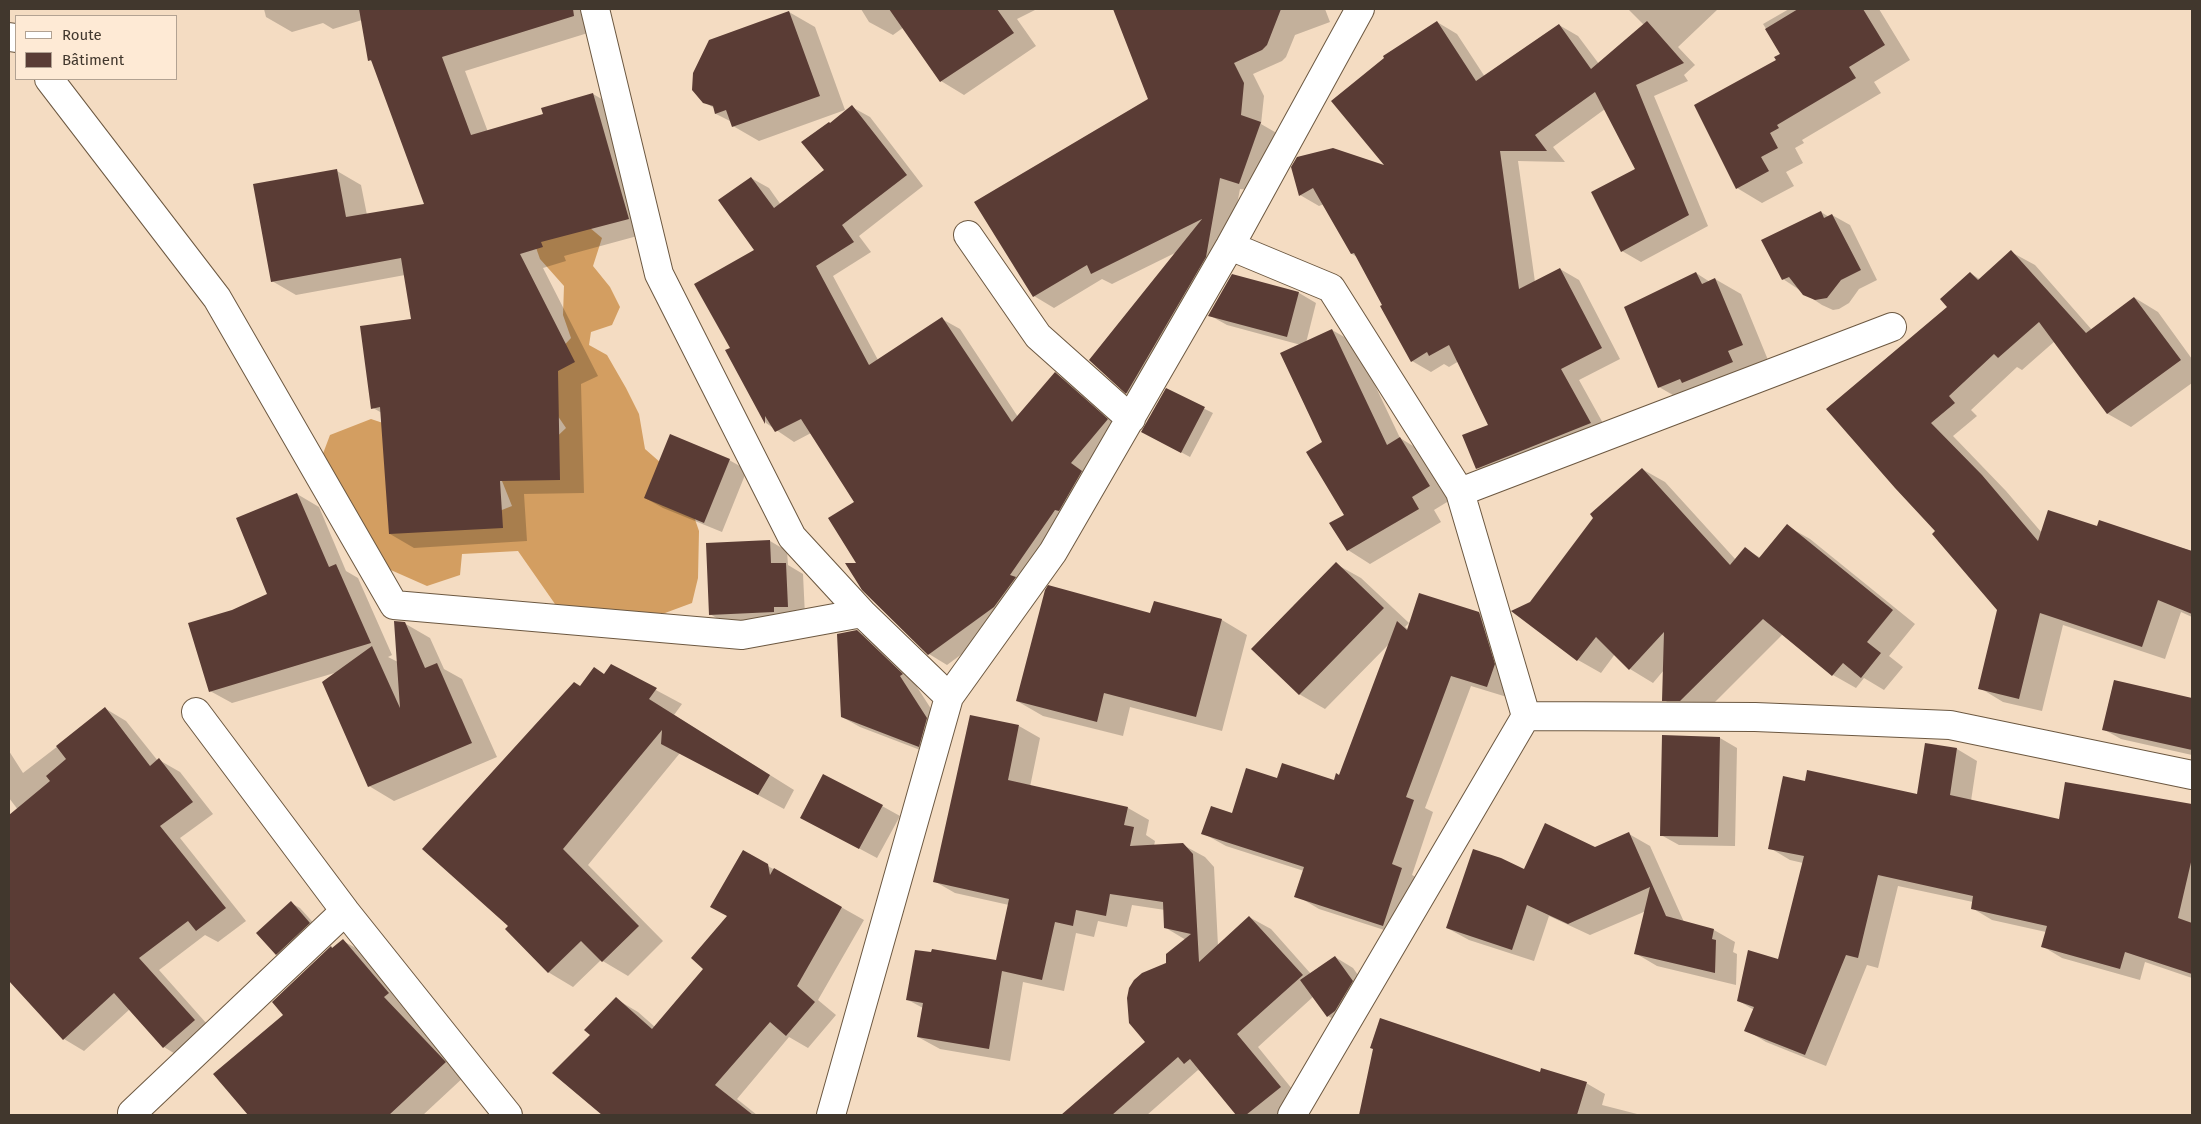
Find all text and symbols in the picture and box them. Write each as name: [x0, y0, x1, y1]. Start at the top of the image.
legend: [15, 15, 178, 80]
text: Route: [62, 26, 102, 44]
text: Bâtiment: [62, 51, 124, 69]

